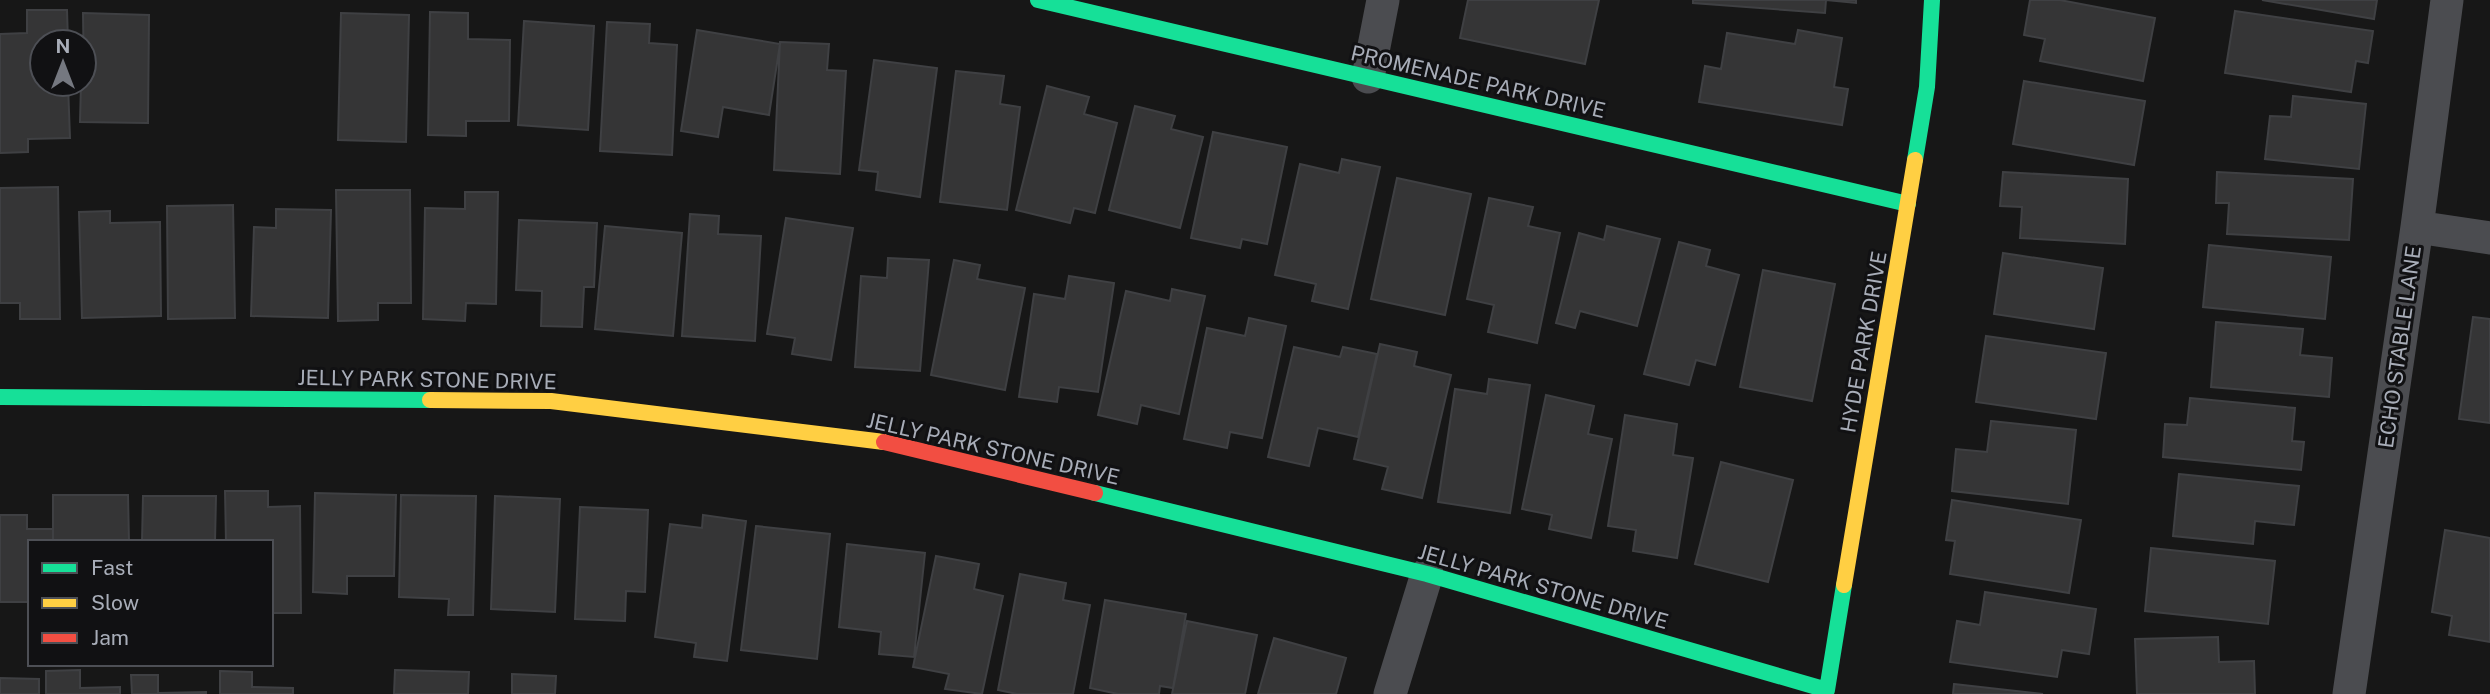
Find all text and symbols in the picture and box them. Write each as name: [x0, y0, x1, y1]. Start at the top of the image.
north arrow: [28, 28, 98, 98]
text: N: [56, 35, 70, 57]
street label: PROMENADE PARK DRIVE: [1348, 40, 1608, 123]
street label: ECHO STABLE LANE: [2373, 244, 2426, 450]
street label: HYDE PARK DRIVE: [1835, 249, 1892, 435]
street label: JELLY PARK STONE DRIVE: [297, 365, 557, 394]
street label: JELLY PARK STONE DRIVE: [864, 407, 1122, 490]
street label: JELLY PARK STONE DRIVE: [1415, 539, 1671, 634]
legend: [28, 540, 273, 666]
text: Fast: [91, 555, 133, 580]
text: Slow: [91, 590, 139, 615]
text: Jam: [91, 625, 129, 650]

